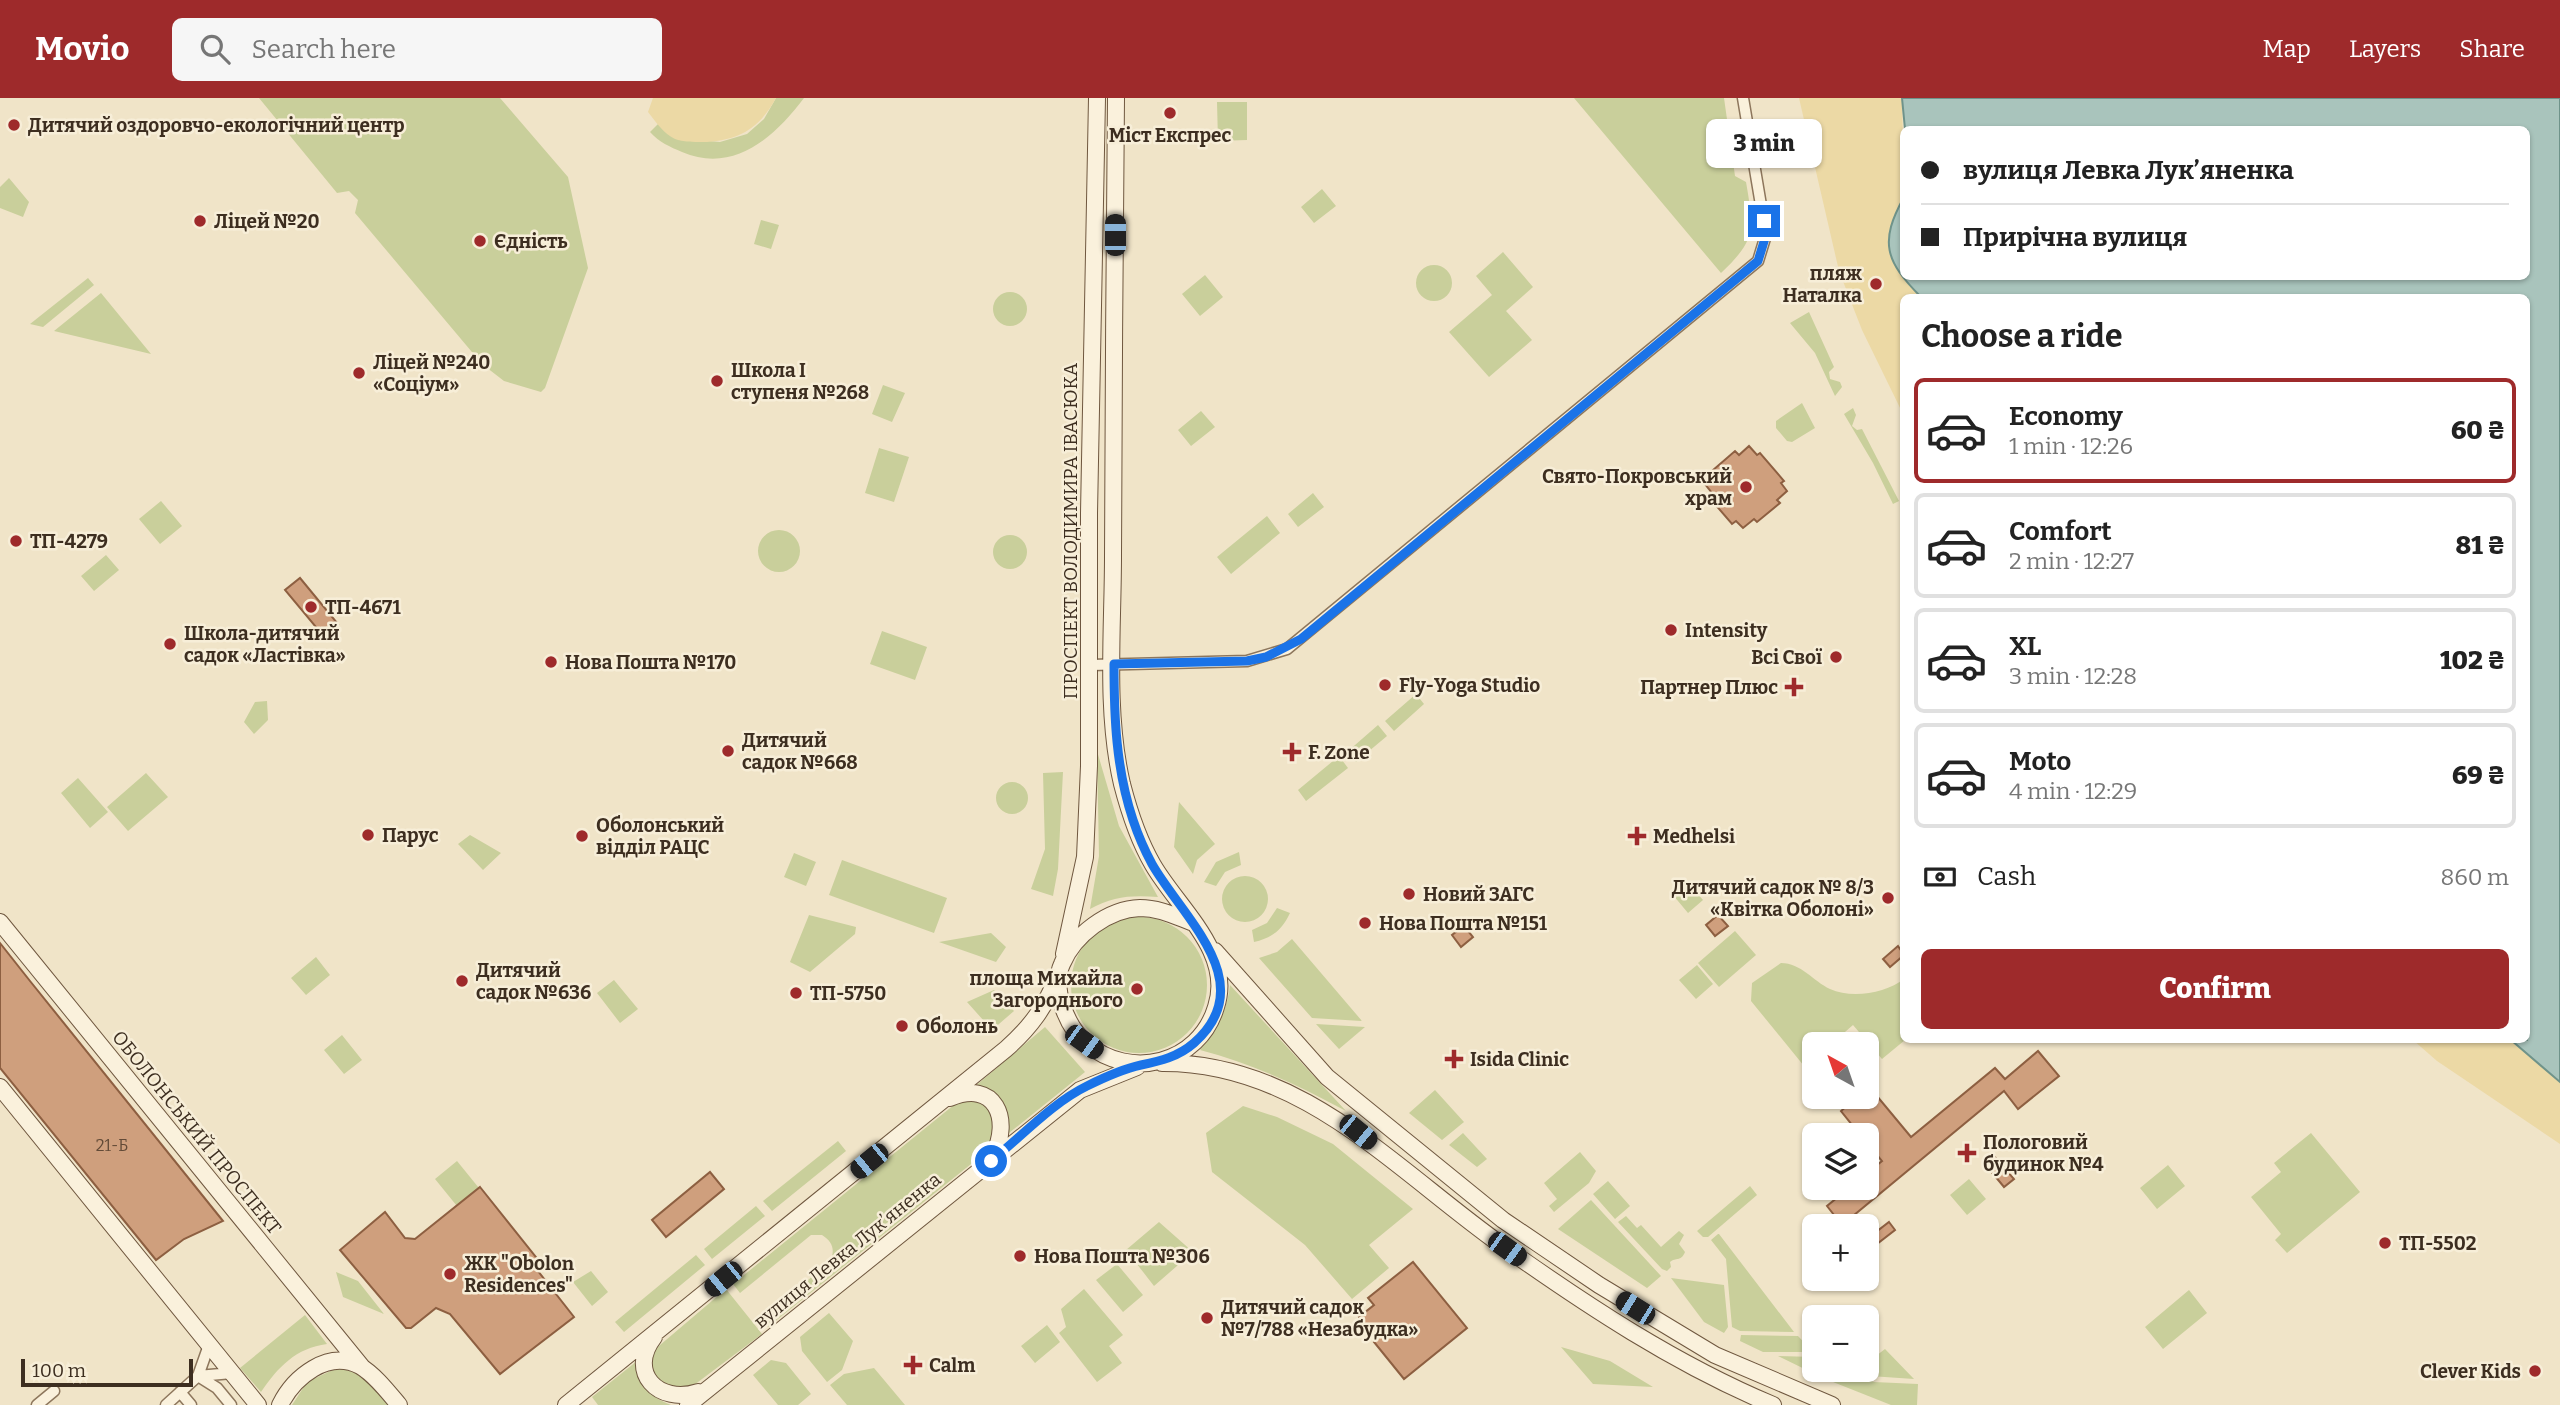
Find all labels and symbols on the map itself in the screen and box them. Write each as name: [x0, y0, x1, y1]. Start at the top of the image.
marker: Міст Експрес: [1162, 105, 1178, 121]
place label: Дитячий оздоровчо-екологічний центр: [28, 114, 405, 137]
marker: Дитячий оздоровчо-екологічний центр: [6, 117, 22, 133]
callout: 3 min: [1706, 120, 1822, 169]
place label: Міст Експрес: [1109, 124, 1232, 147]
route end: [1748, 205, 1780, 237]
place label: Ліцей №20: [214, 210, 320, 233]
marker: Ліцей №20: [192, 213, 208, 229]
car: [1105, 214, 1126, 256]
place label: Єдність: [494, 230, 567, 253]
marker: Єдність: [472, 233, 488, 249]
place label: пляж Наталка: [1783, 262, 1862, 307]
marker: пляж Наталка: [1868, 276, 1884, 292]
place label: Ліцей №240 «Соціум»: [373, 351, 490, 396]
place label: Школа І ступеня №268: [731, 359, 869, 404]
street label: ПРОСПЕКТ ВОЛОДИМИРА ІВАСЮКА: [1059, 362, 1082, 699]
marker: Ліцей №240 «Соціум»: [351, 365, 367, 381]
marker: Школа І ступеня №268: [709, 373, 725, 389]
place label: Свято-Покровський храм: [1542, 465, 1732, 510]
marker: Свято-Покровський храм: [1738, 479, 1754, 495]
place label: ТП-4279: [30, 530, 108, 553]
marker: ТП-4279: [8, 533, 24, 549]
place label: ТП-4671: [325, 596, 402, 619]
marker: ТП-4671: [303, 599, 319, 615]
place label: Intensity: [1685, 619, 1768, 642]
place label: Школа-дитячий садок «Ластівка»: [184, 622, 346, 667]
marker: Intensity: [1663, 622, 1679, 638]
marker: Школа-дитячий садок «Ластівка»: [162, 636, 178, 652]
place label: Всі Свої: [1751, 646, 1823, 669]
marker: Всі Свої: [1828, 649, 1844, 665]
place label: Нова Пошта №170: [565, 651, 736, 674]
marker: Нова Пошта №170: [543, 654, 559, 670]
place label: Fly-Yoga Studio: [1399, 674, 1540, 697]
place label: Партнер Плюс: [1640, 676, 1778, 699]
marker: Fly-Yoga Studio: [1377, 677, 1393, 693]
marker: Партнер Плюс: [1784, 677, 1804, 697]
place label: Дитячий садок №668: [742, 729, 858, 774]
place label: F. Zone: [1308, 741, 1370, 764]
marker: F. Zone: [1282, 742, 1302, 762]
marker: Дитячий садок №668: [720, 743, 736, 759]
place label: Оболонський відділ РАЦС: [596, 814, 724, 859]
place label: Парус: [382, 824, 439, 847]
place label: Medhelsi: [1653, 825, 1735, 848]
marker: Medhelsi: [1627, 826, 1647, 846]
marker: Парус: [360, 827, 376, 843]
marker: Оболонський відділ РАЦС: [574, 828, 590, 844]
place label: Дитячий садок № 8/3 «Квітка Оболоні»: [1672, 876, 1874, 921]
place label: Новий ЗАГС: [1423, 883, 1534, 906]
marker: Новий ЗАГС: [1401, 886, 1417, 902]
marker: Дитячий садок № 8/3 «Квітка Оболоні»: [1880, 890, 1896, 906]
place label: Нова Пошта №151: [1379, 912, 1548, 935]
marker: Нова Пошта №151: [1357, 915, 1373, 931]
place label: Дитячий садок №636: [476, 959, 591, 1004]
place label: площа Михайла Загороднього: [969, 967, 1123, 1012]
marker: Дитячий садок №636: [454, 973, 470, 989]
marker: площа Михайла Загороднього: [1129, 981, 1145, 997]
place label: ТП-5750: [810, 982, 886, 1005]
marker: ТП-5750: [788, 985, 804, 1001]
place label: Оболонь: [916, 1015, 998, 1038]
marker: Оболонь: [894, 1018, 910, 1034]
car: [1061, 1021, 1108, 1063]
street label: ОБОЛОНСЬКИЙ ПРОСПЕКТ: [107, 1026, 286, 1239]
north arrow: [1802, 1032, 1880, 1110]
place label: Isida Clinic: [1470, 1048, 1569, 1071]
marker: Isida Clinic: [1444, 1049, 1464, 1069]
car: [1336, 1111, 1381, 1153]
place label: Пологовий будинок №4: [1983, 1131, 2104, 1176]
house number: 21-Б: [96, 1136, 128, 1155]
car: [847, 1140, 892, 1182]
marker: Пологовий будинок №4: [1957, 1143, 1977, 1163]
route start: [975, 1145, 1007, 1177]
street label: вулиця Левка Лукʼяненка: [749, 1167, 946, 1333]
car: [1484, 1228, 1531, 1270]
place label: ТП-5502: [2399, 1232, 2477, 1255]
marker: ТП-5502: [2377, 1235, 2393, 1251]
place label: Нова Пошта №306: [1034, 1245, 1210, 1268]
marker: Нова Пошта №306: [1012, 1248, 1028, 1264]
place label: ЖК "Obolon Residences": [464, 1252, 575, 1297]
car: [701, 1258, 746, 1300]
marker: ЖК "Obolon Residences": [442, 1266, 458, 1282]
car: [1612, 1288, 1659, 1328]
place label: Дитячий садок №7/788 «Незабудка»: [1221, 1296, 1419, 1341]
marker: Дитячий садок №7/788 «Незабудка»: [1199, 1310, 1215, 1326]
place label: Calm: [929, 1354, 975, 1377]
marker: Calm: [903, 1355, 923, 1375]
scale bar: [21, 1356, 192, 1388]
place label: Clever Kids: [2420, 1360, 2521, 1383]
marker: Clever Kids: [2527, 1363, 2543, 1379]

